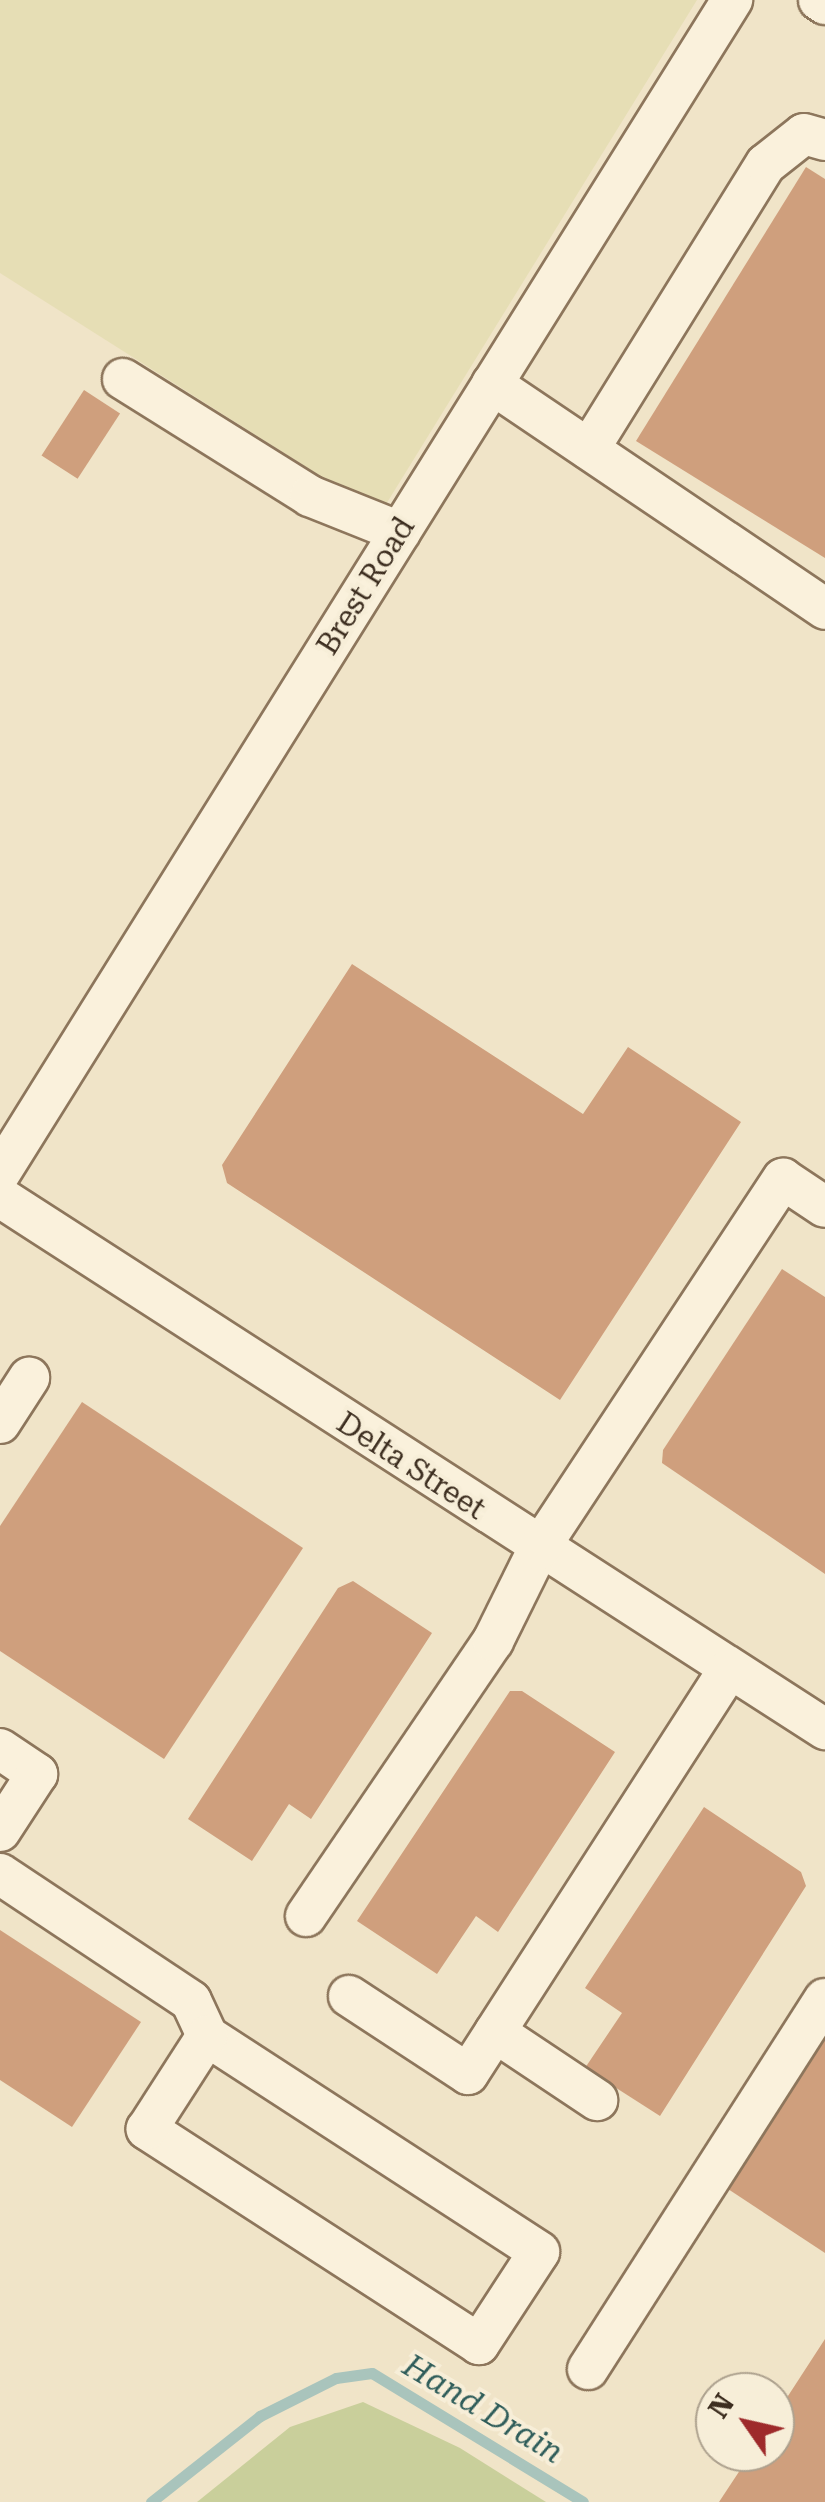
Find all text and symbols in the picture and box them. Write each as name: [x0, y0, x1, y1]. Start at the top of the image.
street label: Brest Road: [310, 511, 422, 661]
street label: Delta Street: [330, 1405, 492, 1527]
water label: Hand Drain: [396, 2346, 570, 2472]
north arrow: [695, 2372, 795, 2472]
text: N: [702, 2388, 741, 2424]

